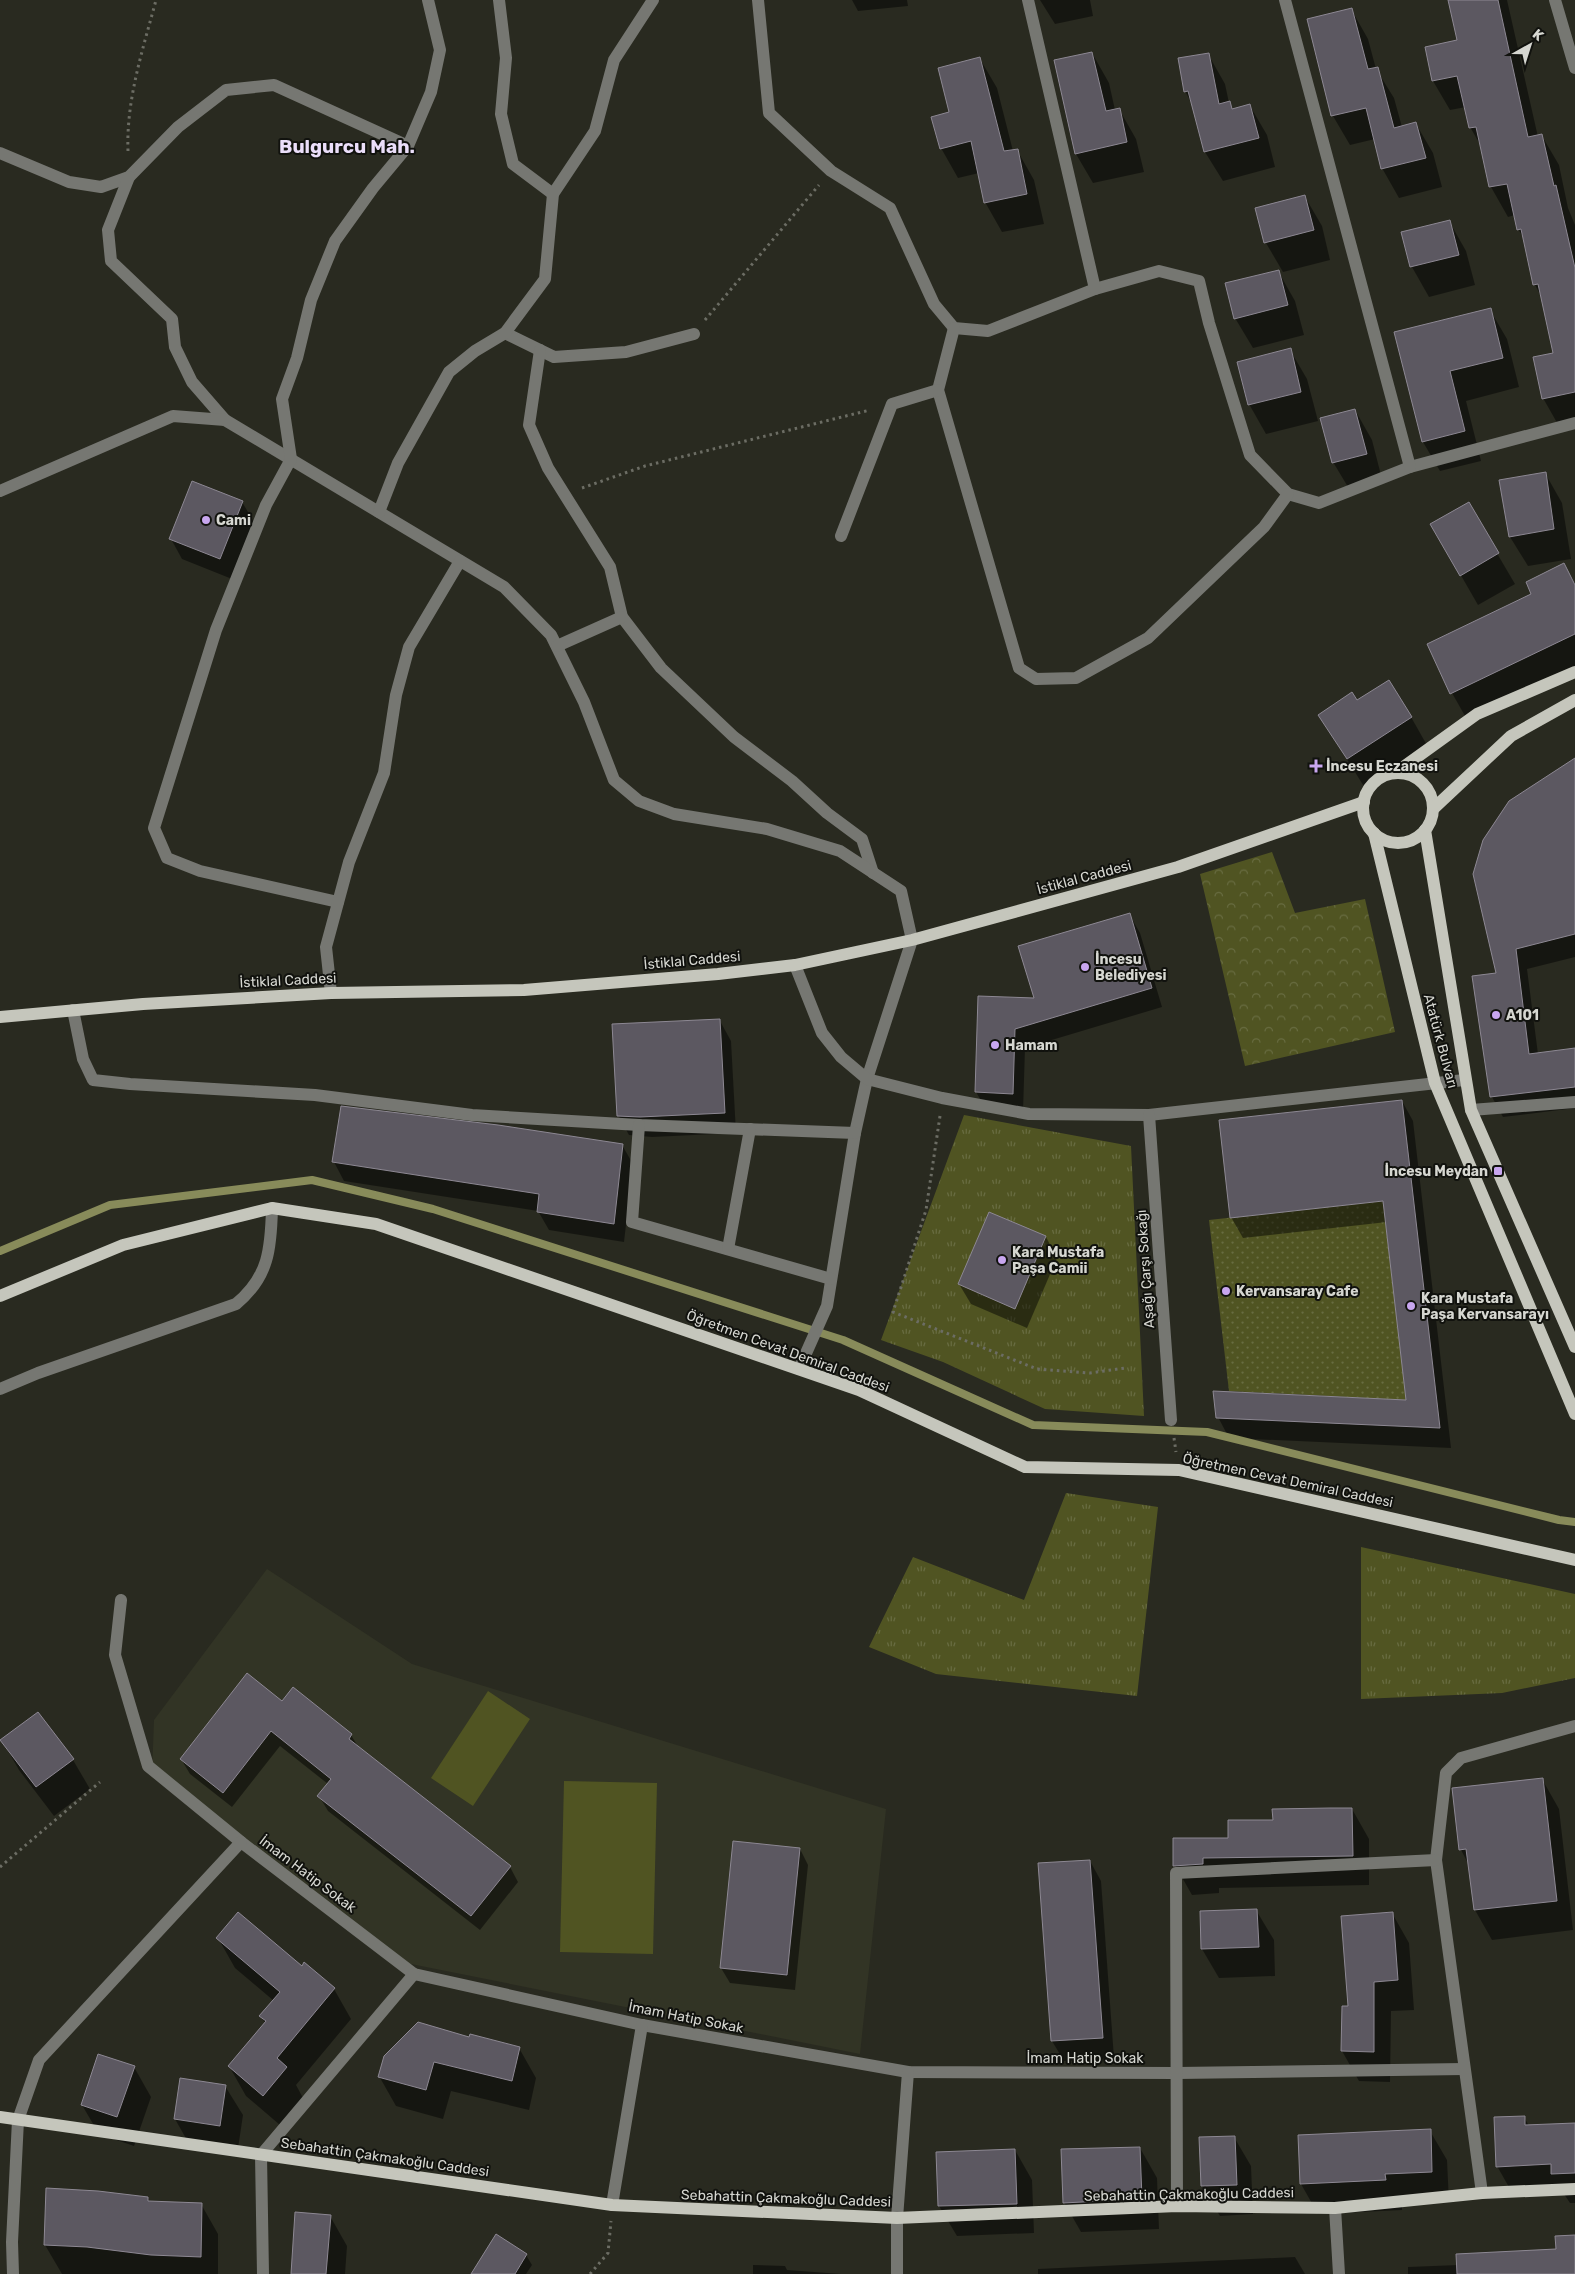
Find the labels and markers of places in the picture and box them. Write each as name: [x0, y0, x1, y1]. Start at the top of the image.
place label: Cami: [216, 512, 251, 529]
marker: Cami: [200, 514, 212, 526]
place label: İncesu Eczanesi: [1326, 757, 1438, 775]
marker: İncesu Eczanesi: [1310, 760, 1322, 772]
place label: İncesu Belediyesi: [1095, 950, 1166, 984]
marker: İncesu Belediyesi: [1079, 961, 1091, 973]
place label: A101: [1506, 1007, 1539, 1024]
marker: A101: [1490, 1009, 1502, 1021]
place label: Hamam: [1005, 1037, 1058, 1054]
marker: Hamam: [989, 1039, 1001, 1051]
place label: İncesu Meydan: [1384, 1162, 1488, 1180]
marker: İncesu Meydan: [1492, 1165, 1504, 1177]
place label: Kara Mustafa Paşa Camii: [1012, 1244, 1104, 1277]
marker: Kara Mustafa Paşa Camii: [996, 1254, 1008, 1266]
place label: Kervansaray Cafe: [1236, 1283, 1359, 1300]
marker: Kervansaray Cafe: [1220, 1285, 1232, 1297]
place label: Kara Mustafa Paşa Kervansarayı: [1421, 1290, 1549, 1323]
marker: Kara Mustafa Paşa Kervansarayı: [1405, 1300, 1417, 1312]

